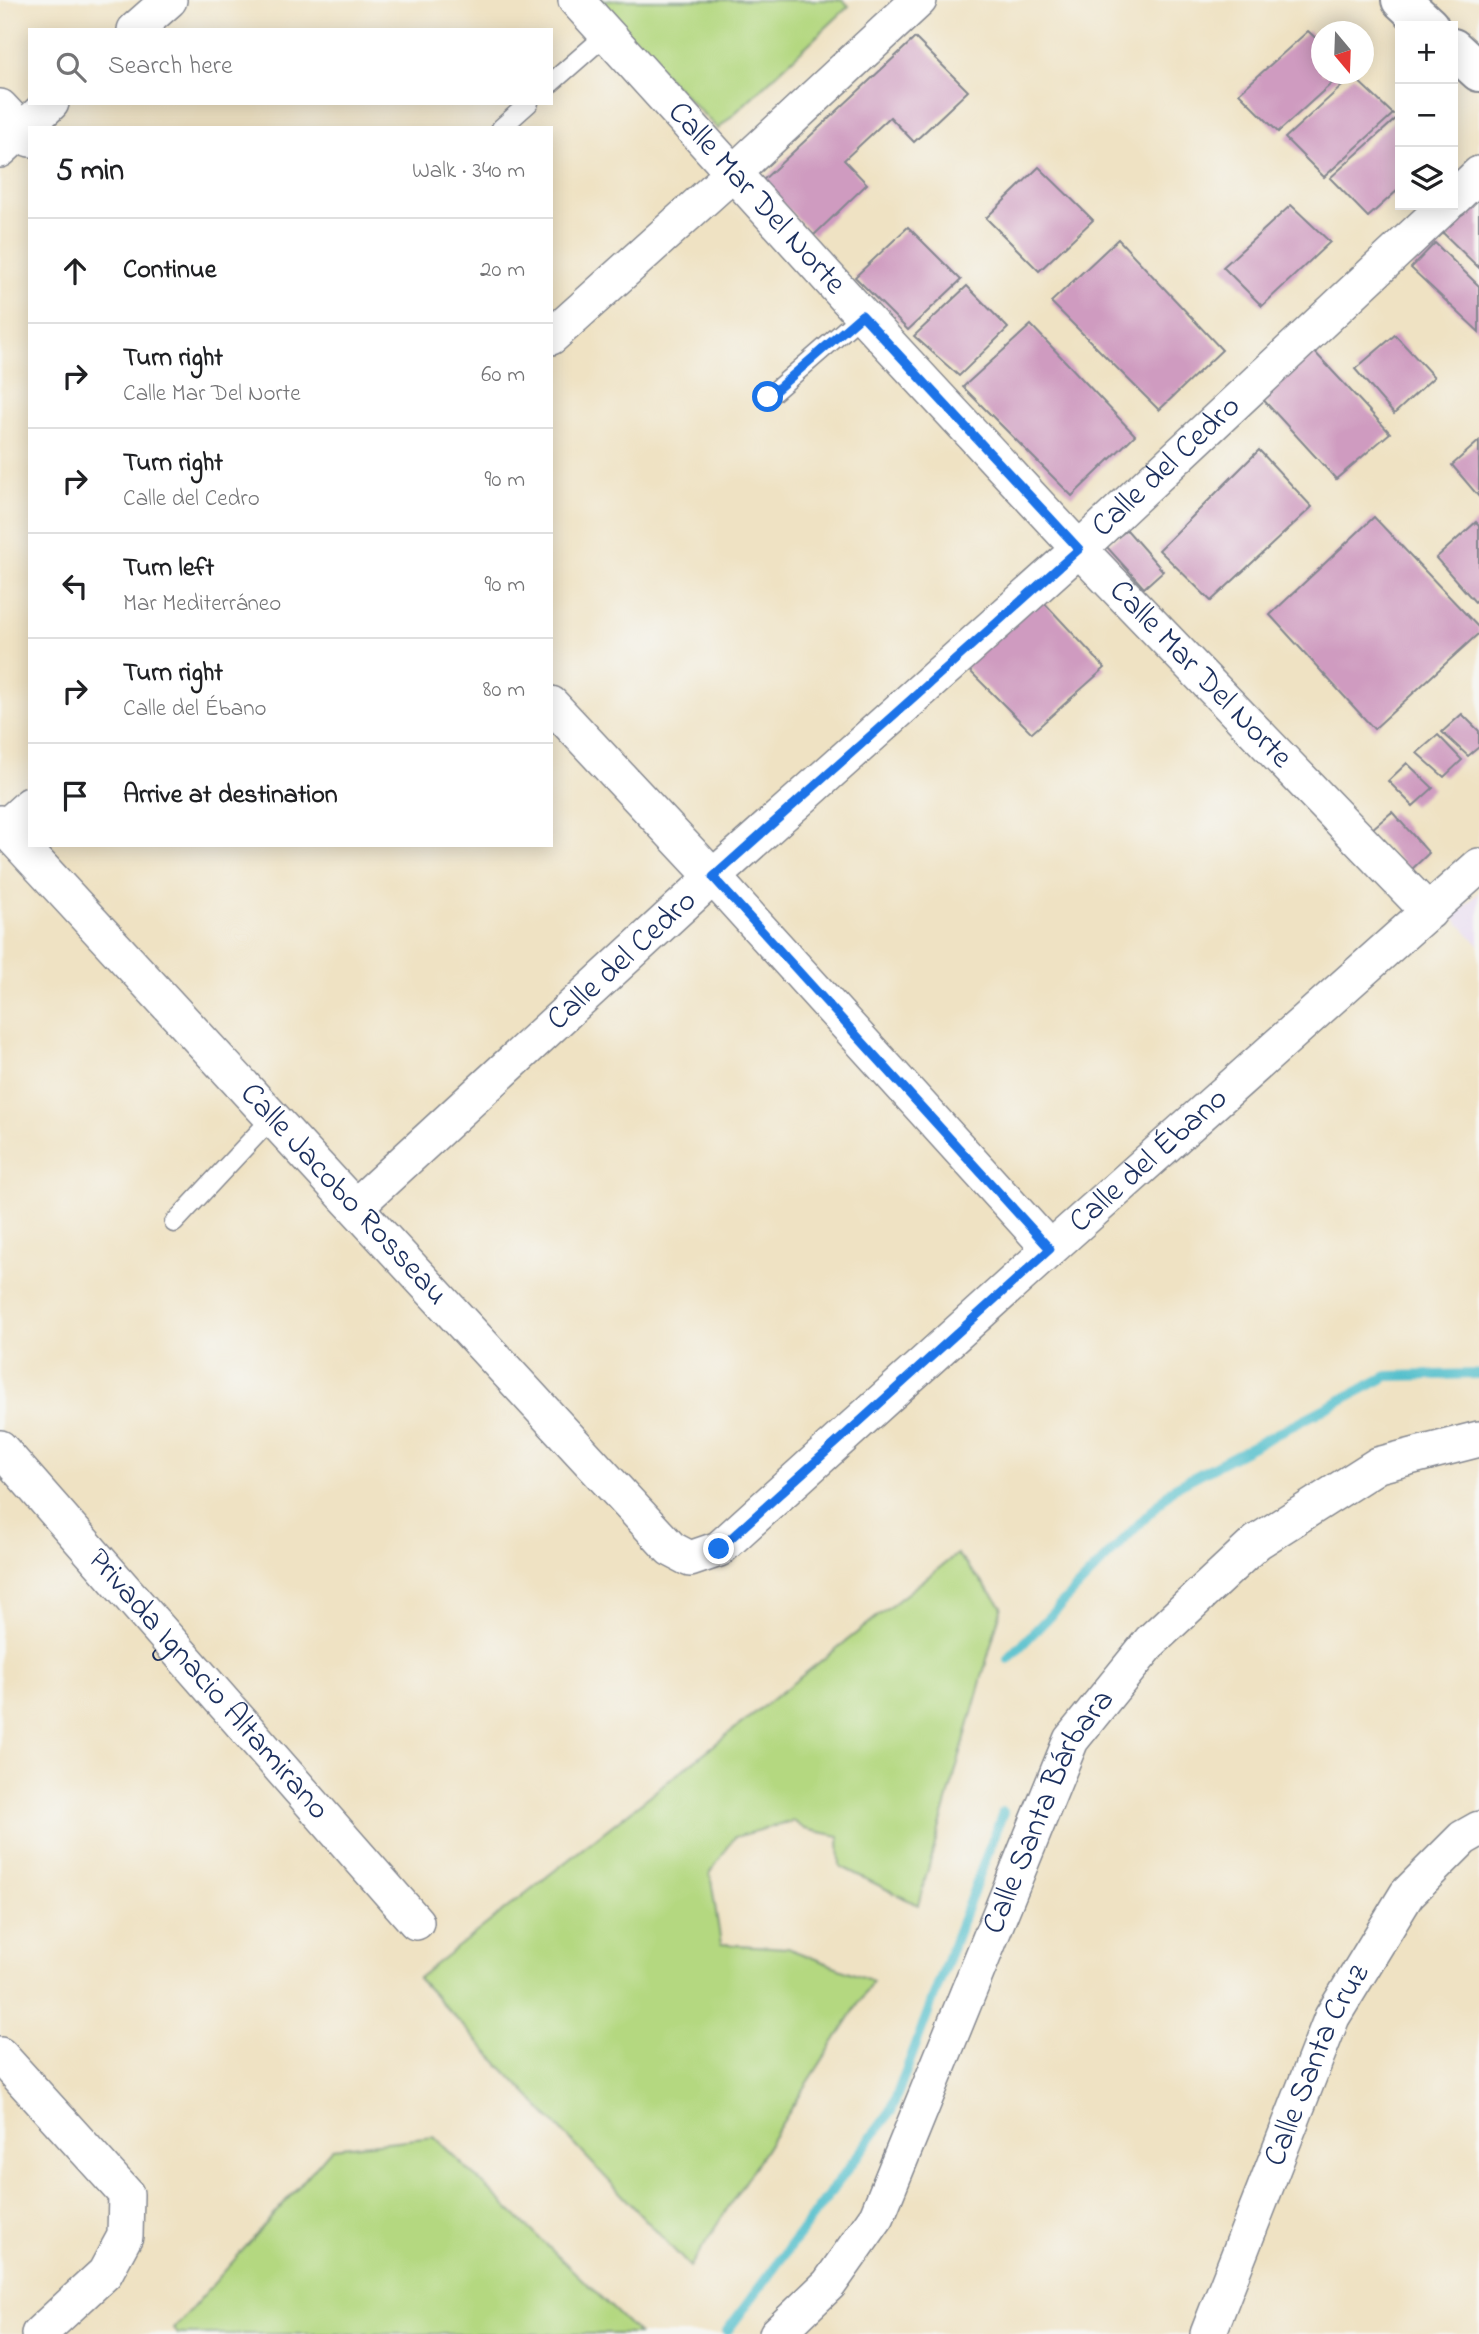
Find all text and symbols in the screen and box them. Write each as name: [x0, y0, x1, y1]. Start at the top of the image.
north arrow: [1311, 21, 1374, 84]
map controls: [1395, 21, 1458, 210]
button: +: [1395, 21, 1458, 84]
search box: [28, 28, 553, 105]
icon: search: [52, 48, 90, 86]
text: Search here: [108, 48, 233, 86]
button: −: [1395, 84, 1458, 147]
street label: Calle Mar Del Norte: [656, 91, 857, 306]
button: layers: [1395, 147, 1458, 210]
text: 5 min: [56, 150, 124, 194]
text: Walk · 340 m: [412, 155, 525, 188]
icon: ahead: [56, 252, 94, 290]
text: Continue: [123, 252, 216, 290]
text: 20 m: [480, 254, 525, 287]
text: Turn right: [123, 340, 223, 378]
icon: right: [56, 357, 94, 395]
text: 60 m: [481, 359, 525, 392]
text: Calle Mar Del Norte: [123, 378, 301, 411]
route start: [752, 381, 783, 412]
street label: Calle del Cedro: [1081, 385, 1252, 549]
text: Turn right: [123, 445, 223, 483]
icon: right: [56, 462, 94, 500]
text: 90 m: [485, 464, 525, 497]
text: Calle del Cedro: [123, 483, 260, 516]
text: Turn left: [123, 550, 214, 588]
icon: left: [56, 567, 94, 605]
text: 90 m: [485, 569, 525, 602]
street label: Calle Mar Del Norte: [1097, 569, 1303, 780]
text: Mar Mediterráneo: [123, 588, 281, 621]
text: Turn right: [123, 655, 223, 693]
icon: right: [56, 672, 94, 710]
text: 80 m: [483, 674, 525, 707]
text: Calle del Ébano: [123, 693, 266, 726]
icon: arrive: [56, 777, 94, 815]
text: Arrive at destination: [123, 777, 338, 815]
street label: Calle del Cedro: [536, 879, 708, 1042]
street label: Calle Jacobo Rosseau: [228, 1072, 459, 1317]
street label: Calle del Ébano: [1059, 1077, 1239, 1245]
route end: [703, 1533, 734, 1564]
street label: Privada Ignacio Altamirano: [75, 1538, 340, 1831]
street label: Calle Santa Bárbara: [971, 1679, 1126, 1941]
street label: Calle Santa Cruz: [1252, 1955, 1383, 2173]

